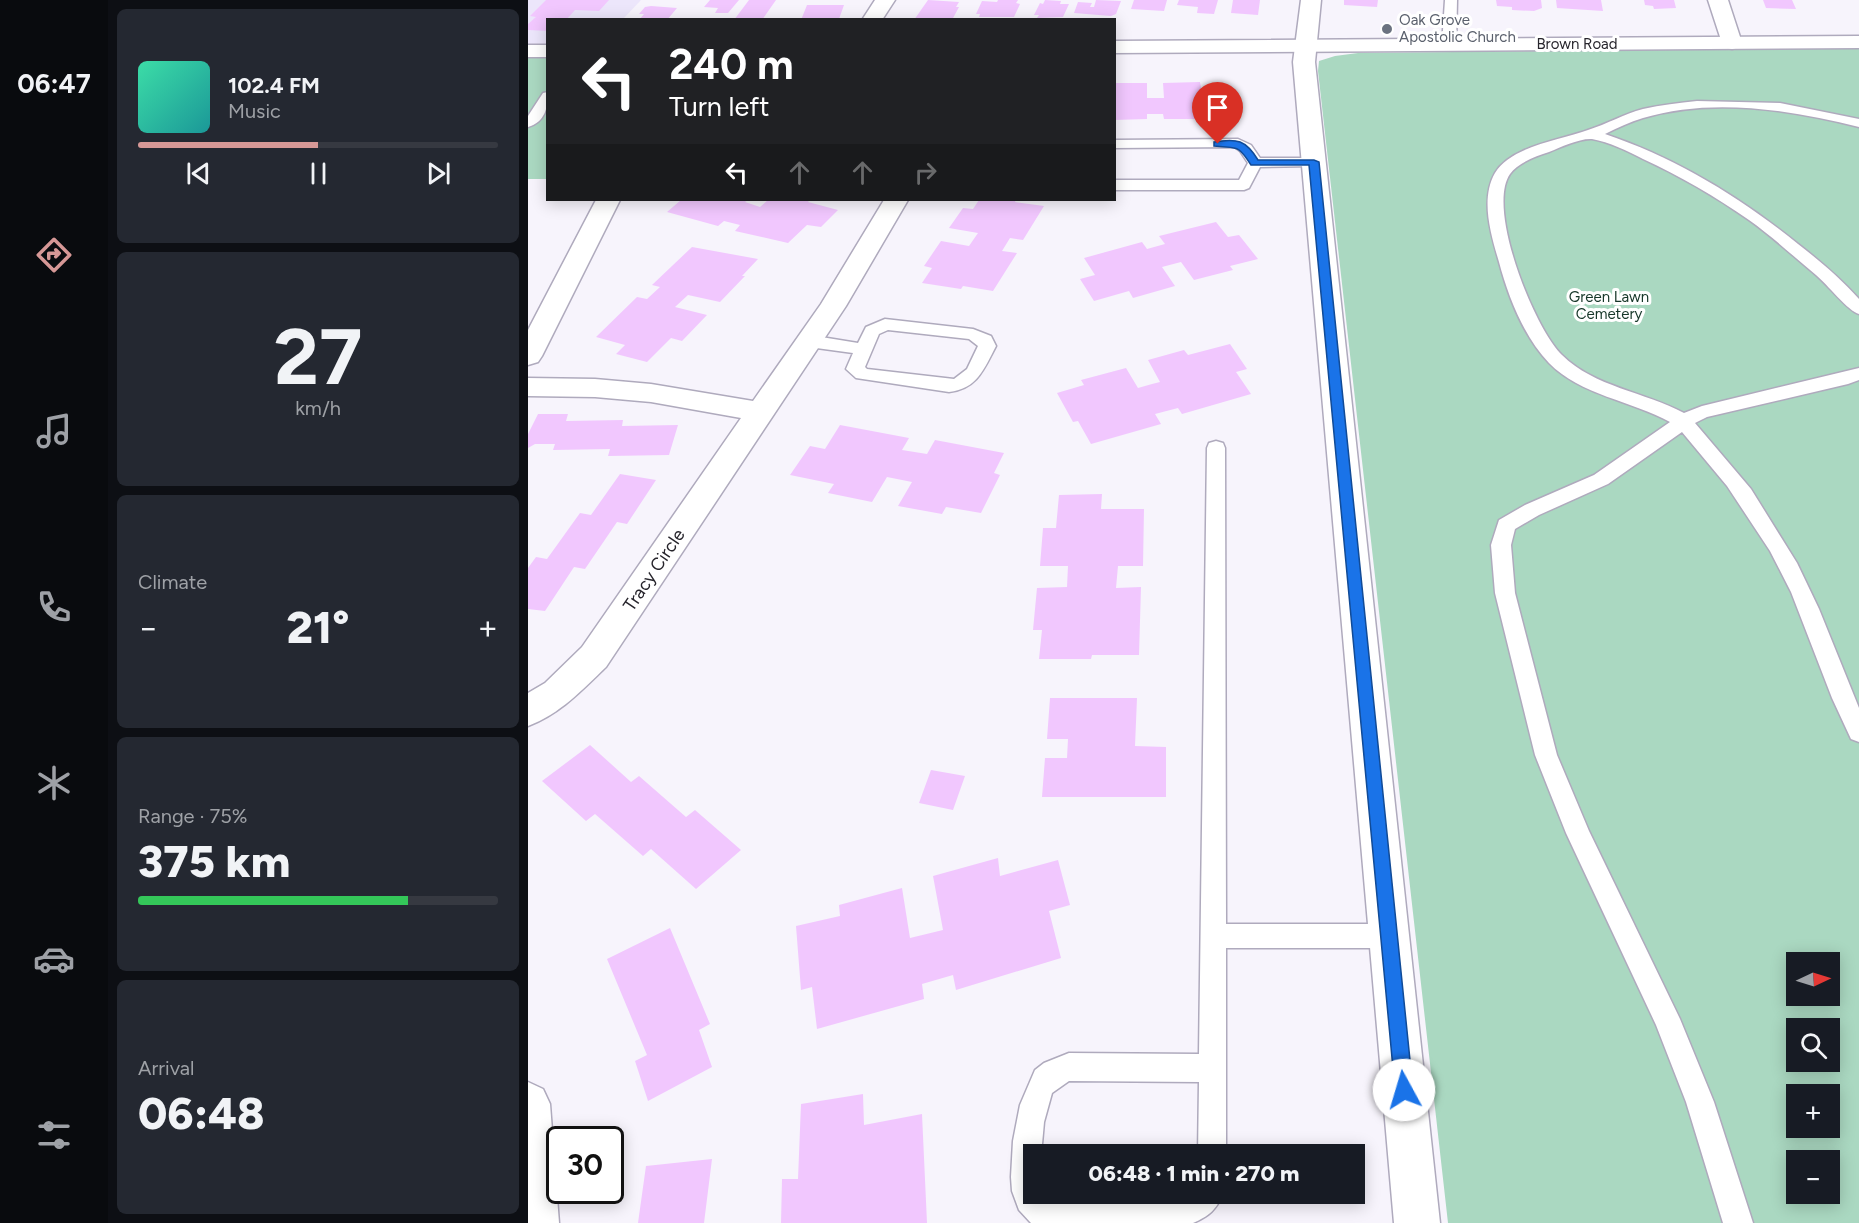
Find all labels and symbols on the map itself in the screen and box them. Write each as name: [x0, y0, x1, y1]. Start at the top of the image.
place label: Oak Grove Apostolic Church: [1399, 11, 1516, 46]
marker: Oak Grove Apostolic Church: [1380, 22, 1394, 36]
street label: Brown Road: [1536, 35, 1618, 53]
pin: [1192, 82, 1243, 144]
park label: Green Lawn Cemetery: [1569, 288, 1649, 323]
street label: Tracy Circle: [618, 525, 690, 615]
north arrow: [1786, 952, 1840, 1006]
position arrow: [1372, 1058, 1436, 1122]
speed limit sign: 30: [546, 1126, 624, 1204]

